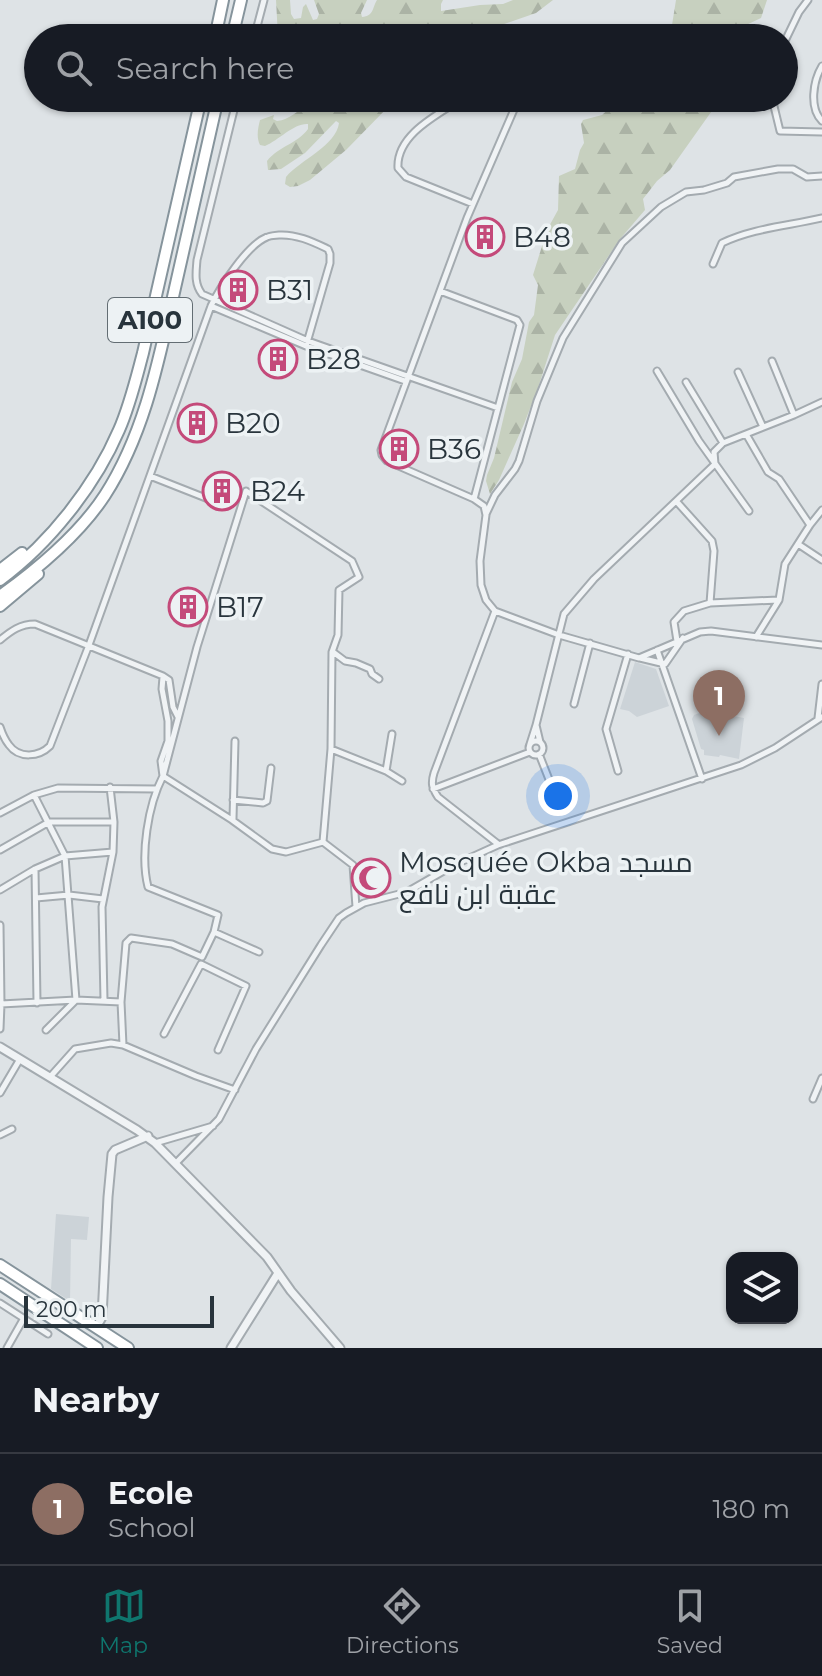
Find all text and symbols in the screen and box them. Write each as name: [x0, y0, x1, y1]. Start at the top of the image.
search box: [24, 24, 798, 112]
icon: search: [52, 46, 96, 90]
text: Search here: [116, 50, 294, 87]
building icon: B48: [464, 216, 506, 258]
place label: B48: [513, 220, 571, 254]
building icon: B31: [217, 269, 259, 311]
place label: B31: [266, 273, 313, 307]
road number: A100: [108, 298, 192, 342]
building icon: B28: [257, 338, 299, 380]
place label: B28: [306, 342, 361, 376]
building icon: B20: [176, 402, 218, 444]
place label: B20: [225, 406, 281, 440]
building icon: B36: [378, 428, 420, 470]
place label: B36: [427, 432, 481, 466]
building icon: B24: [201, 470, 243, 512]
place label: B24: [250, 474, 305, 508]
building icon: B17: [167, 586, 209, 628]
place label: B17: [216, 590, 264, 624]
pin: 1: [693, 670, 745, 736]
your location: [538, 776, 578, 816]
place label: Mosquée Okba مسجد عقبة ابن نافع: [399, 845, 693, 913]
mosque icon: Mosquée Okba مسجد عقبة ابن نافع: [350, 857, 392, 899]
map controls: [726, 1252, 798, 1324]
button: layers: [726, 1252, 798, 1324]
scale bar: [24, 1292, 214, 1328]
text: 200 m: [36, 1296, 107, 1323]
text: Nearby: [32, 1379, 159, 1421]
text: Ecole: [108, 1475, 193, 1512]
text: 1: [53, 1493, 63, 1525]
text: 180 m: [712, 1493, 790, 1525]
text: School: [108, 1512, 196, 1544]
tab: Map: [99, 1584, 148, 1659]
tab: Directions: [346, 1584, 459, 1659]
tab: Saved: [657, 1584, 723, 1659]

